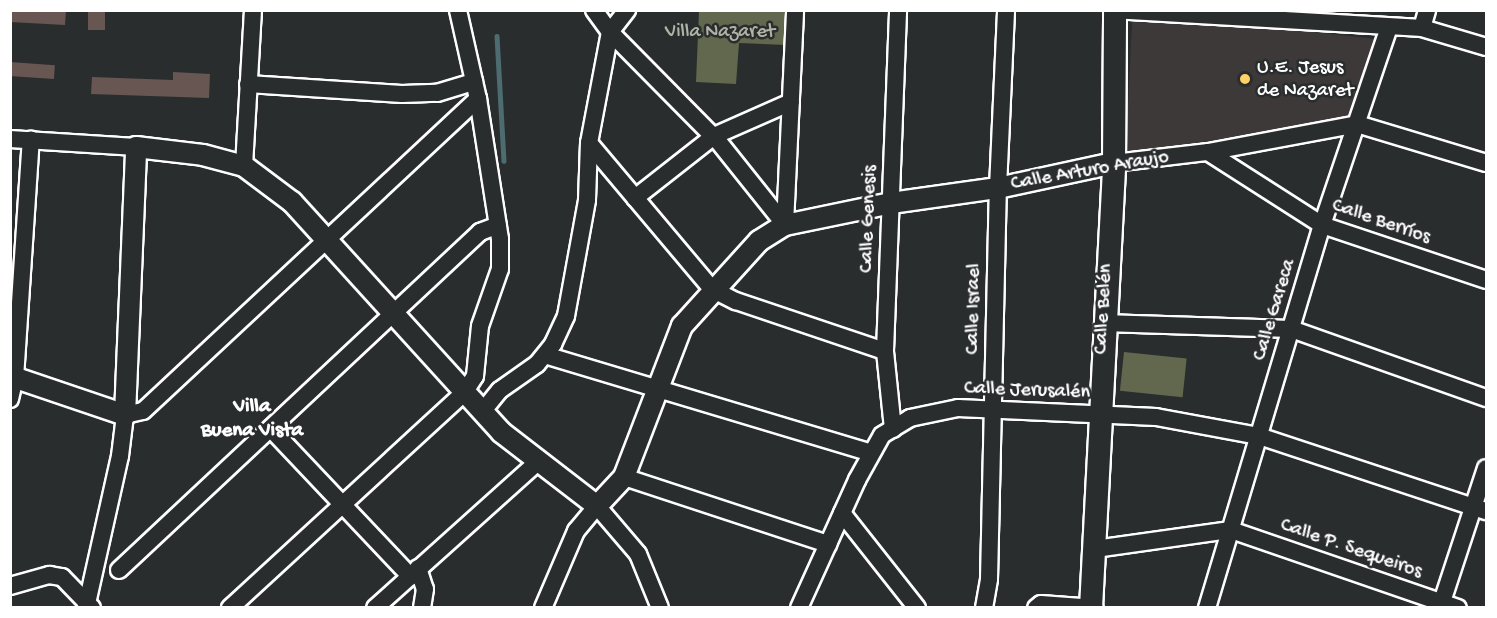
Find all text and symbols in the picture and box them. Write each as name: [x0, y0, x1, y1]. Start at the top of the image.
park label: Villa Nazaret: [665, 20, 775, 44]
place label: U.E. Jesus de Nazaret: [1257, 56, 1353, 103]
marker: U.E. Jesus de Nazaret: [1238, 72, 1252, 86]
street label: Calle Arturo Araujo: [1009, 145, 1171, 197]
street label: Calle Genesis: [855, 165, 883, 273]
street label: Calle Berríos: [1329, 194, 1433, 250]
street label: Calle Gareca: [1248, 256, 1302, 364]
street label: Calle Israel: [961, 263, 987, 355]
street label: Calle Belén: [1090, 263, 1118, 355]
street label: Calle Jerusalén: [964, 377, 1090, 405]
district label: Villa Buena Vista: [201, 395, 303, 445]
street label: Calle P. Sequeiros: [1277, 514, 1425, 584]

